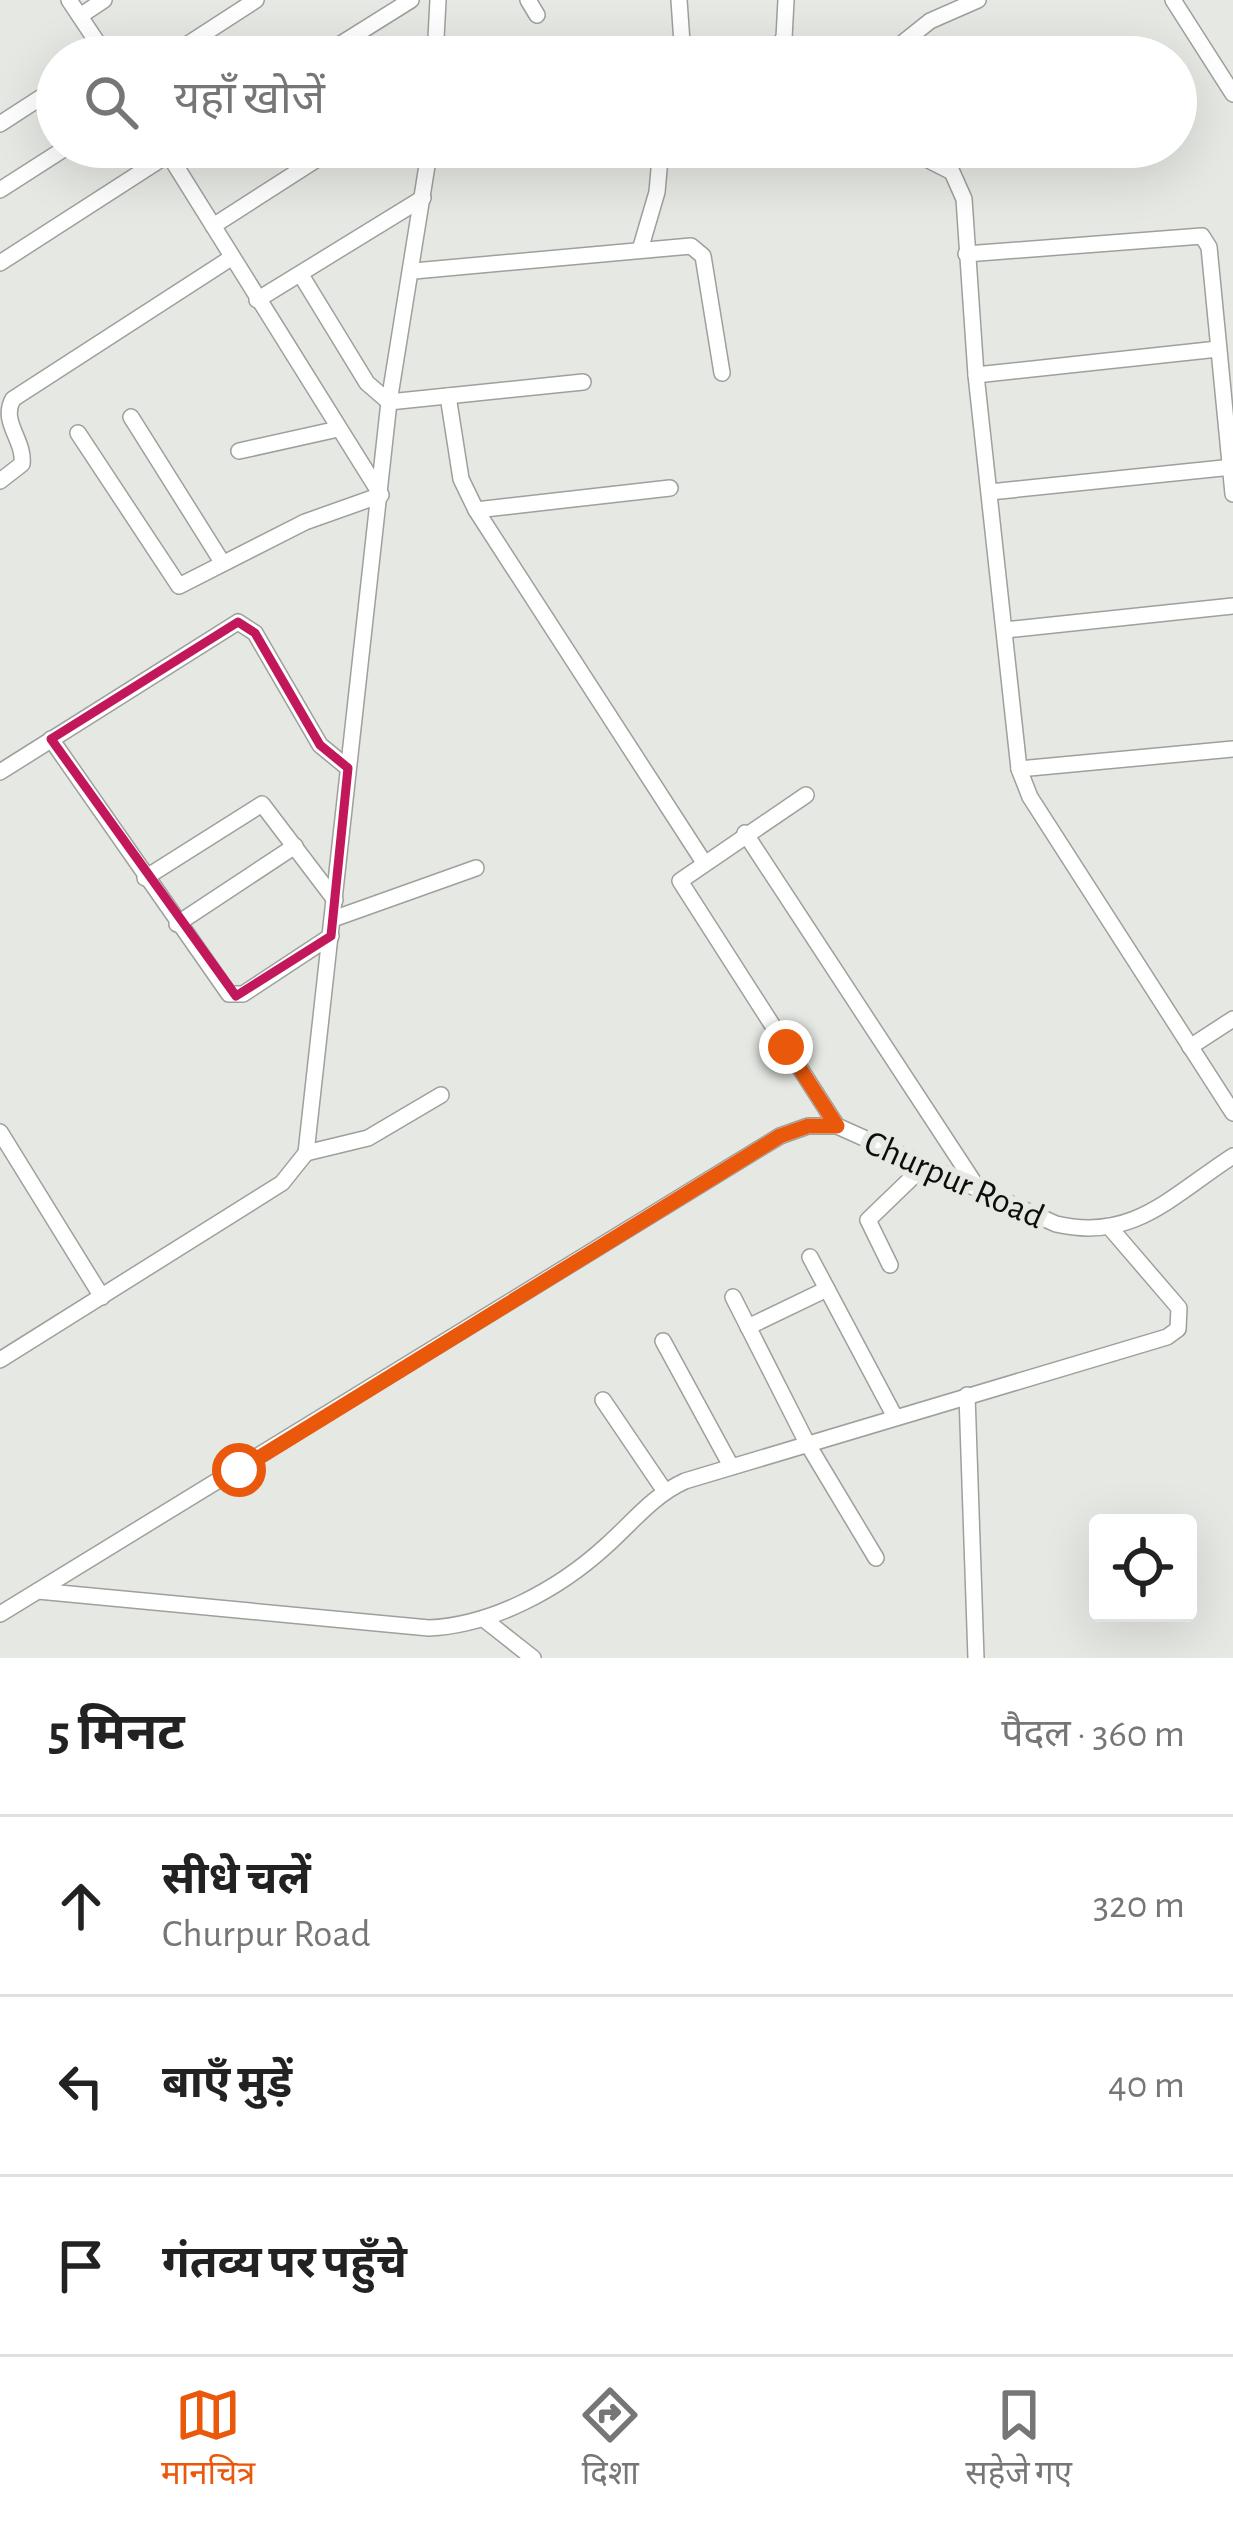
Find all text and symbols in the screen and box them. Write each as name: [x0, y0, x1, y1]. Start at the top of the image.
search box: [36, 36, 1197, 168]
icon: search: [78, 69, 144, 135]
text: यहाँ खोजें: [174, 77, 325, 122]
route end: [759, 1020, 813, 1074]
street label: Churpur Road: [859, 1124, 1049, 1235]
route start: [212, 1443, 266, 1497]
map controls: [1089, 1514, 1197, 1622]
button: locate: [1089, 1514, 1197, 1622]
text: 5 मिनट: [48, 1708, 185, 1759]
text: पैदल · 360 m: [1001, 1715, 1185, 1754]
text: सीधे चलें: [162, 1857, 311, 1902]
icon: ahead: [48, 1873, 114, 1939]
text: 320 m: [1093, 1886, 1185, 1925]
text: Churpur Road: [162, 1915, 371, 1954]
icon: left: [48, 2053, 114, 2119]
text: बाएँ मुड़ें: [162, 2061, 292, 2106]
text: 40 m: [1108, 2066, 1185, 2105]
icon: arrive: [48, 2233, 114, 2299]
text: गंतव्य पर पहुँचे: [162, 2241, 407, 2286]
tab: मानचित्र: [161, 2382, 255, 2497]
tab: दिशा: [577, 2382, 643, 2497]
tab: सहेजे गए: [965, 2382, 1072, 2497]

